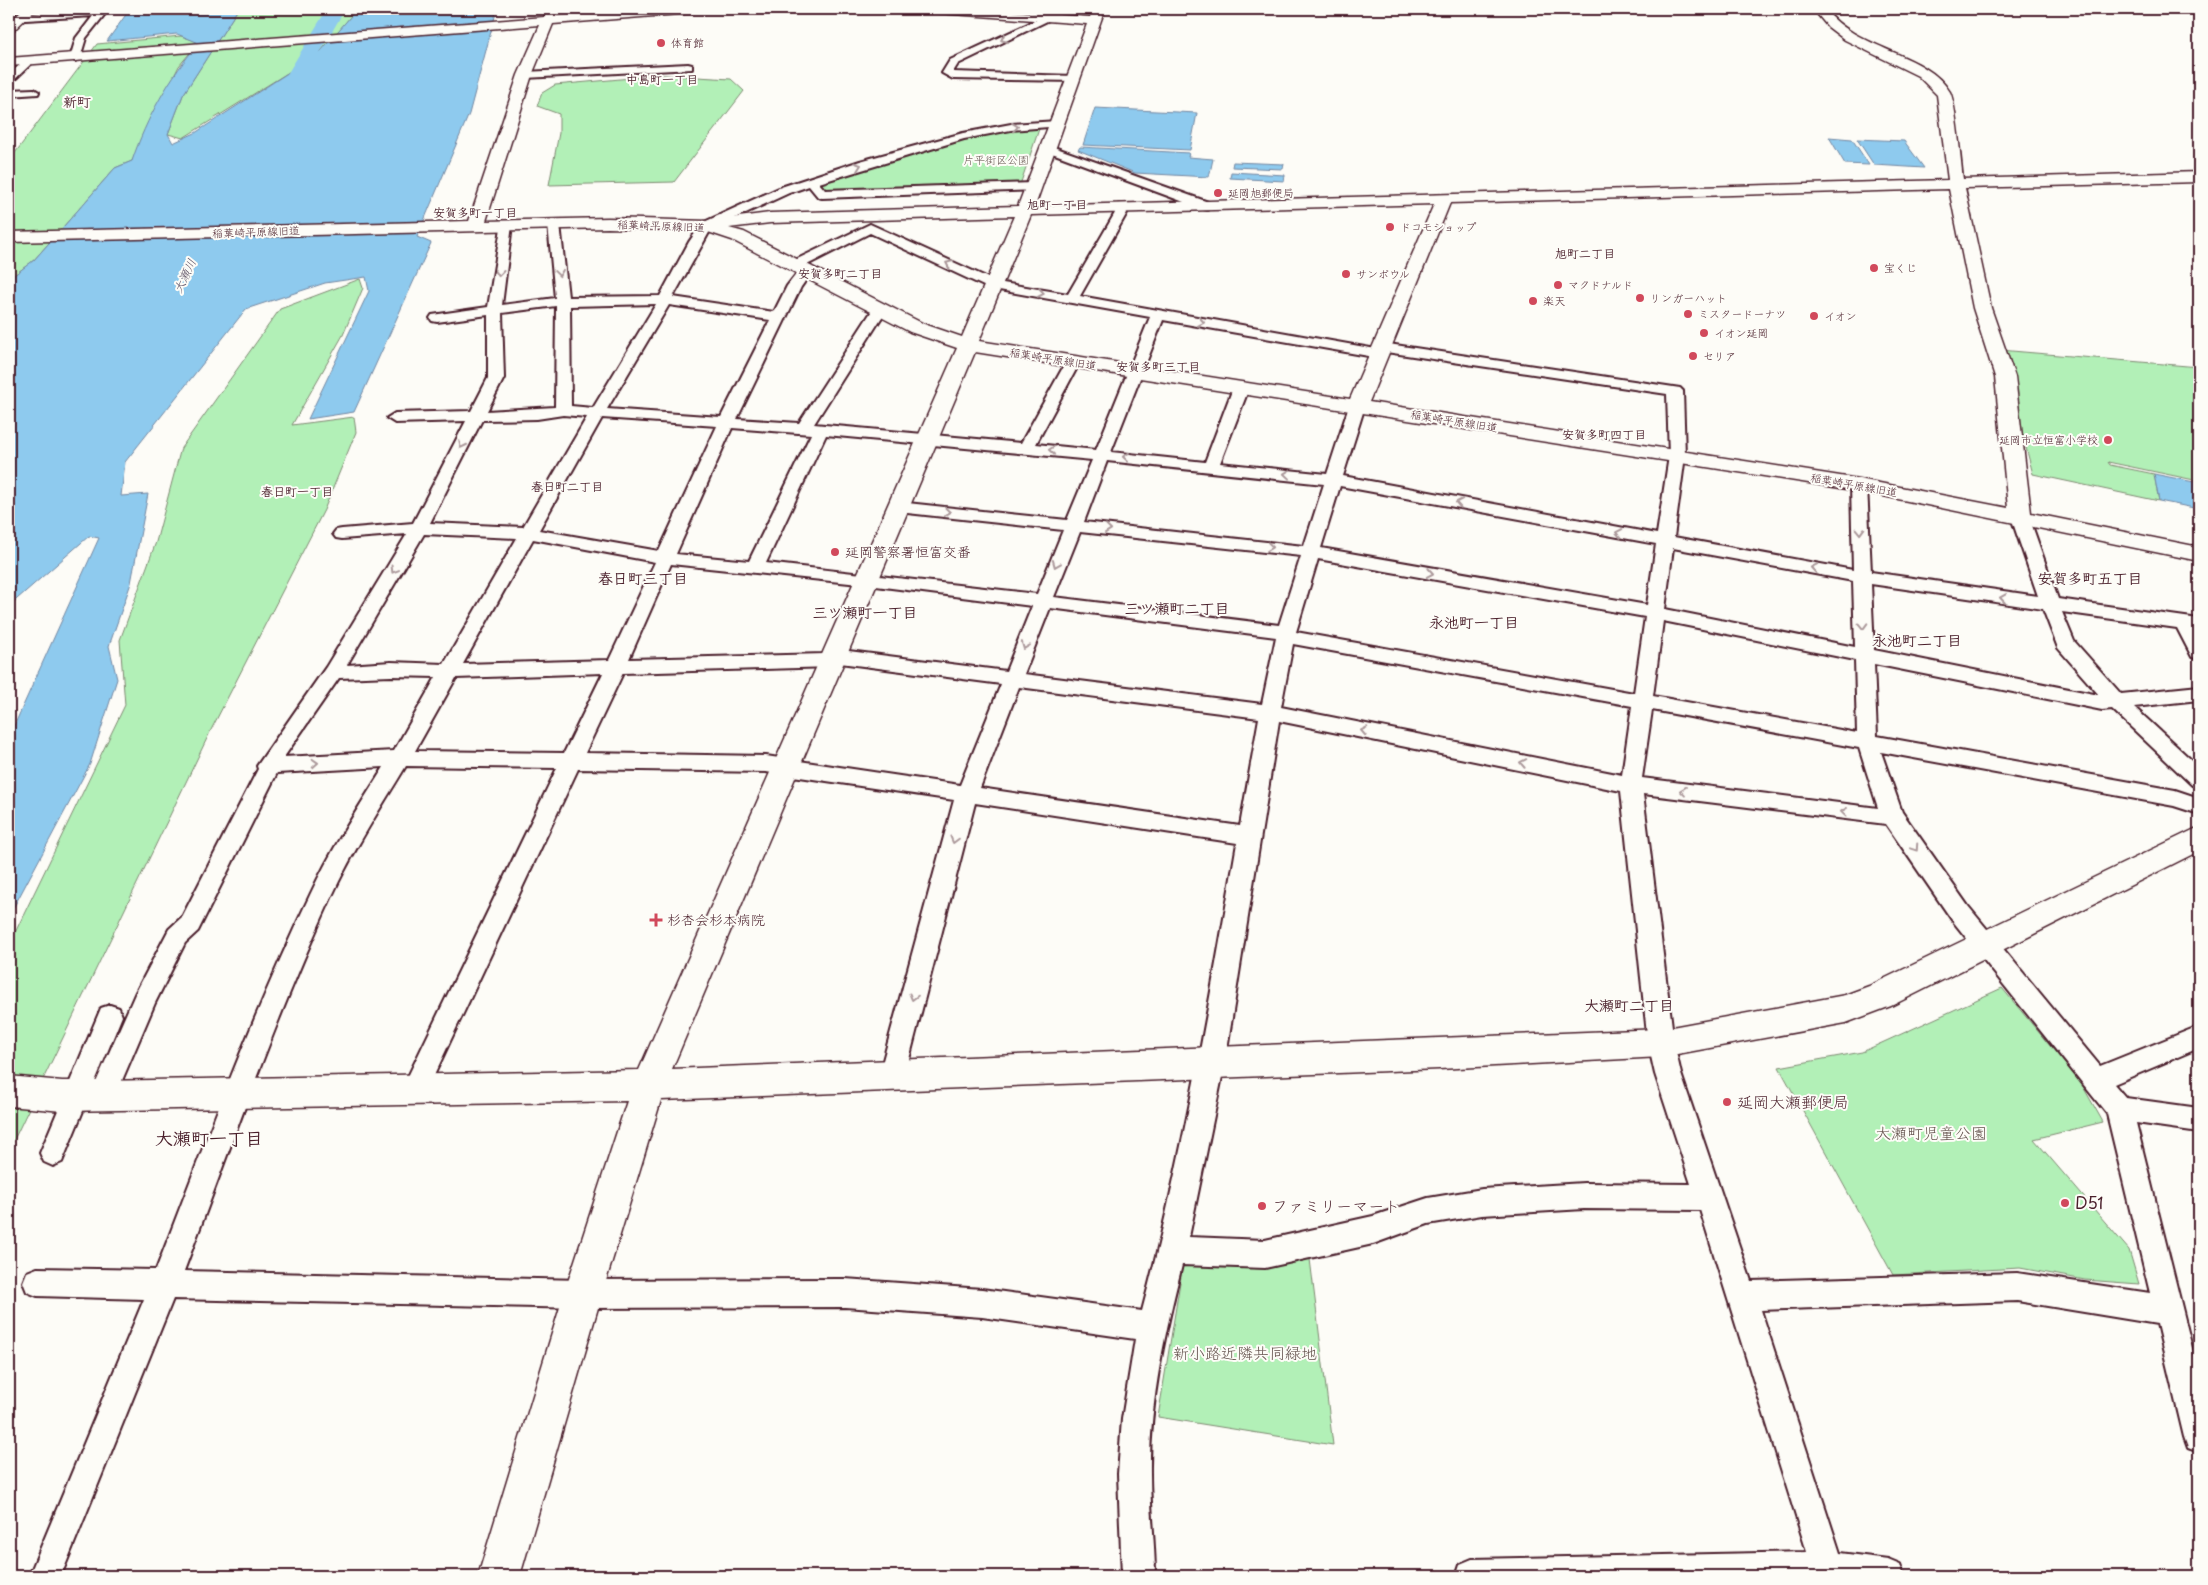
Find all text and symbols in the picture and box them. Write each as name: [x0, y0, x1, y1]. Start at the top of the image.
one-way arrow: [1000, 32, 1009, 43]
place label: 体育館: [671, 34, 704, 51]
marker: 体育館: [655, 37, 667, 49]
district label: 中島町一丁目: [626, 70, 698, 88]
district label: 新町: [63, 91, 91, 112]
one-way arrow: [1012, 122, 1020, 133]
park label: 片平街区公園: [963, 151, 1029, 168]
one-way arrow: [853, 162, 861, 172]
place label: 延岡旭郵便局: [1228, 184, 1294, 201]
marker: 延岡旭郵便局: [1212, 187, 1224, 199]
district label: 旭町一丁目: [1027, 195, 1087, 213]
district label: 安賀多町一丁目: [433, 203, 517, 221]
street label: 稲葉崎平原線旧道: [617, 215, 705, 236]
place label: ドコモショップ: [1400, 218, 1477, 235]
street label: 稲葉崎平原線旧道: [212, 221, 300, 242]
marker: ドコモショップ: [1384, 221, 1396, 233]
district label: 旭町二丁目: [1555, 244, 1615, 262]
water label: 大瀬川: [168, 255, 200, 296]
place label: 宝くじ: [1884, 259, 1917, 276]
one-way arrow: [945, 260, 954, 271]
marker: 宝くじ: [1868, 262, 1880, 274]
district label: 安賀多町二丁目: [798, 264, 882, 282]
place label: サンボウル: [1356, 265, 1410, 282]
one-way arrow: [553, 268, 563, 277]
marker: サンボウル: [1340, 268, 1352, 280]
one-way arrow: [494, 269, 505, 277]
place label: マクドナルド: [1568, 276, 1633, 293]
marker: マクドナルド: [1552, 279, 1564, 291]
one-way arrow: [1037, 288, 1046, 298]
place label: リンガーハット: [1650, 289, 1727, 306]
place label: 楽天: [1543, 292, 1565, 309]
marker: リンガーハット: [1634, 292, 1646, 304]
marker: 楽天: [1527, 295, 1539, 307]
place label: ミスタードーナツ: [1698, 305, 1786, 322]
place label: イオン: [1824, 307, 1857, 324]
marker: ミスタードーナツ: [1682, 308, 1694, 320]
marker: イオン: [1808, 310, 1820, 322]
one-way arrow: [1197, 316, 1206, 326]
place label: イオン延岡: [1714, 324, 1769, 341]
marker: イオン延岡: [1698, 327, 1710, 339]
street label: 稲葉崎平原線旧道: [1008, 343, 1098, 374]
place label: セリア: [1703, 347, 1736, 364]
marker: セリア: [1687, 350, 1699, 362]
district label: 安賀多町三丁目: [1116, 357, 1200, 375]
street label: 稲葉崎平原線旧道: [1409, 405, 1499, 436]
district label: 安賀多町四丁目: [1562, 425, 1646, 443]
place label: 延岡市立恒富小学校: [1999, 431, 2098, 448]
marker: 延岡市立恒富小学校: [2102, 434, 2114, 446]
one-way arrow: [458, 440, 468, 449]
one-way arrow: [1048, 444, 1056, 455]
one-way arrow: [1121, 452, 1129, 463]
street label: 稲葉崎平原線旧道: [1809, 468, 1899, 501]
one-way arrow: [1283, 469, 1291, 480]
district label: 春日町二丁目: [531, 477, 603, 495]
district label: 春日町一丁目: [261, 482, 333, 500]
one-way arrow: [1455, 498, 1463, 508]
one-way arrow: [943, 506, 951, 517]
one-way arrow: [1105, 523, 1113, 534]
one-way arrow: [1614, 528, 1623, 538]
one-way arrow: [1855, 528, 1865, 535]
place label: 延岡警察署恒富交番: [845, 541, 971, 562]
one-way arrow: [1266, 541, 1274, 552]
marker: 延岡警察署恒富交番: [829, 546, 841, 558]
one-way arrow: [1052, 559, 1063, 568]
one-way arrow: [1809, 564, 1818, 574]
one-way arrow: [391, 565, 401, 574]
district label: 春日町三丁目: [598, 566, 688, 589]
district label: 安賀多町五丁目: [2037, 566, 2143, 589]
one-way arrow: [1426, 568, 1435, 578]
one-way arrow: [1999, 593, 2007, 603]
district label: 三ツ瀬町二丁目: [1124, 596, 1230, 619]
district label: 三ツ瀬町一丁目: [812, 600, 918, 623]
district label: 永池町一丁目: [1429, 610, 1519, 633]
one-way arrow: [1858, 622, 1868, 630]
district label: 永池町二丁目: [1872, 628, 1962, 651]
one-way arrow: [1021, 641, 1031, 650]
one-way arrow: [1359, 726, 1368, 737]
one-way arrow: [312, 757, 320, 768]
one-way arrow: [1518, 758, 1527, 769]
one-way arrow: [1678, 786, 1686, 797]
one-way arrow: [1840, 807, 1848, 818]
one-way arrow: [949, 835, 960, 844]
one-way arrow: [1909, 842, 1918, 852]
place label: 杉杏会杉本病院: [667, 909, 765, 930]
marker: 杉杏会杉本病院: [649, 913, 663, 927]
one-way arrow: [908, 993, 919, 1002]
district label: 大瀬町二丁目: [1584, 993, 1674, 1016]
place label: 延岡大瀬郵便局: [1737, 1089, 1849, 1113]
marker: 延岡大瀬郵便局: [1721, 1096, 1733, 1108]
park label: 大瀬町児童公園: [1875, 1120, 1987, 1144]
district label: 大瀬町一丁目: [155, 1124, 263, 1151]
place label: D51: [2075, 1190, 2103, 1214]
place label: ファミリーマート: [1272, 1193, 1400, 1217]
marker: D51: [2059, 1197, 2071, 1209]
marker: ファミリーマート: [1256, 1200, 1268, 1212]
park label: 新小路近隣共同緑地: [1173, 1340, 1317, 1364]

